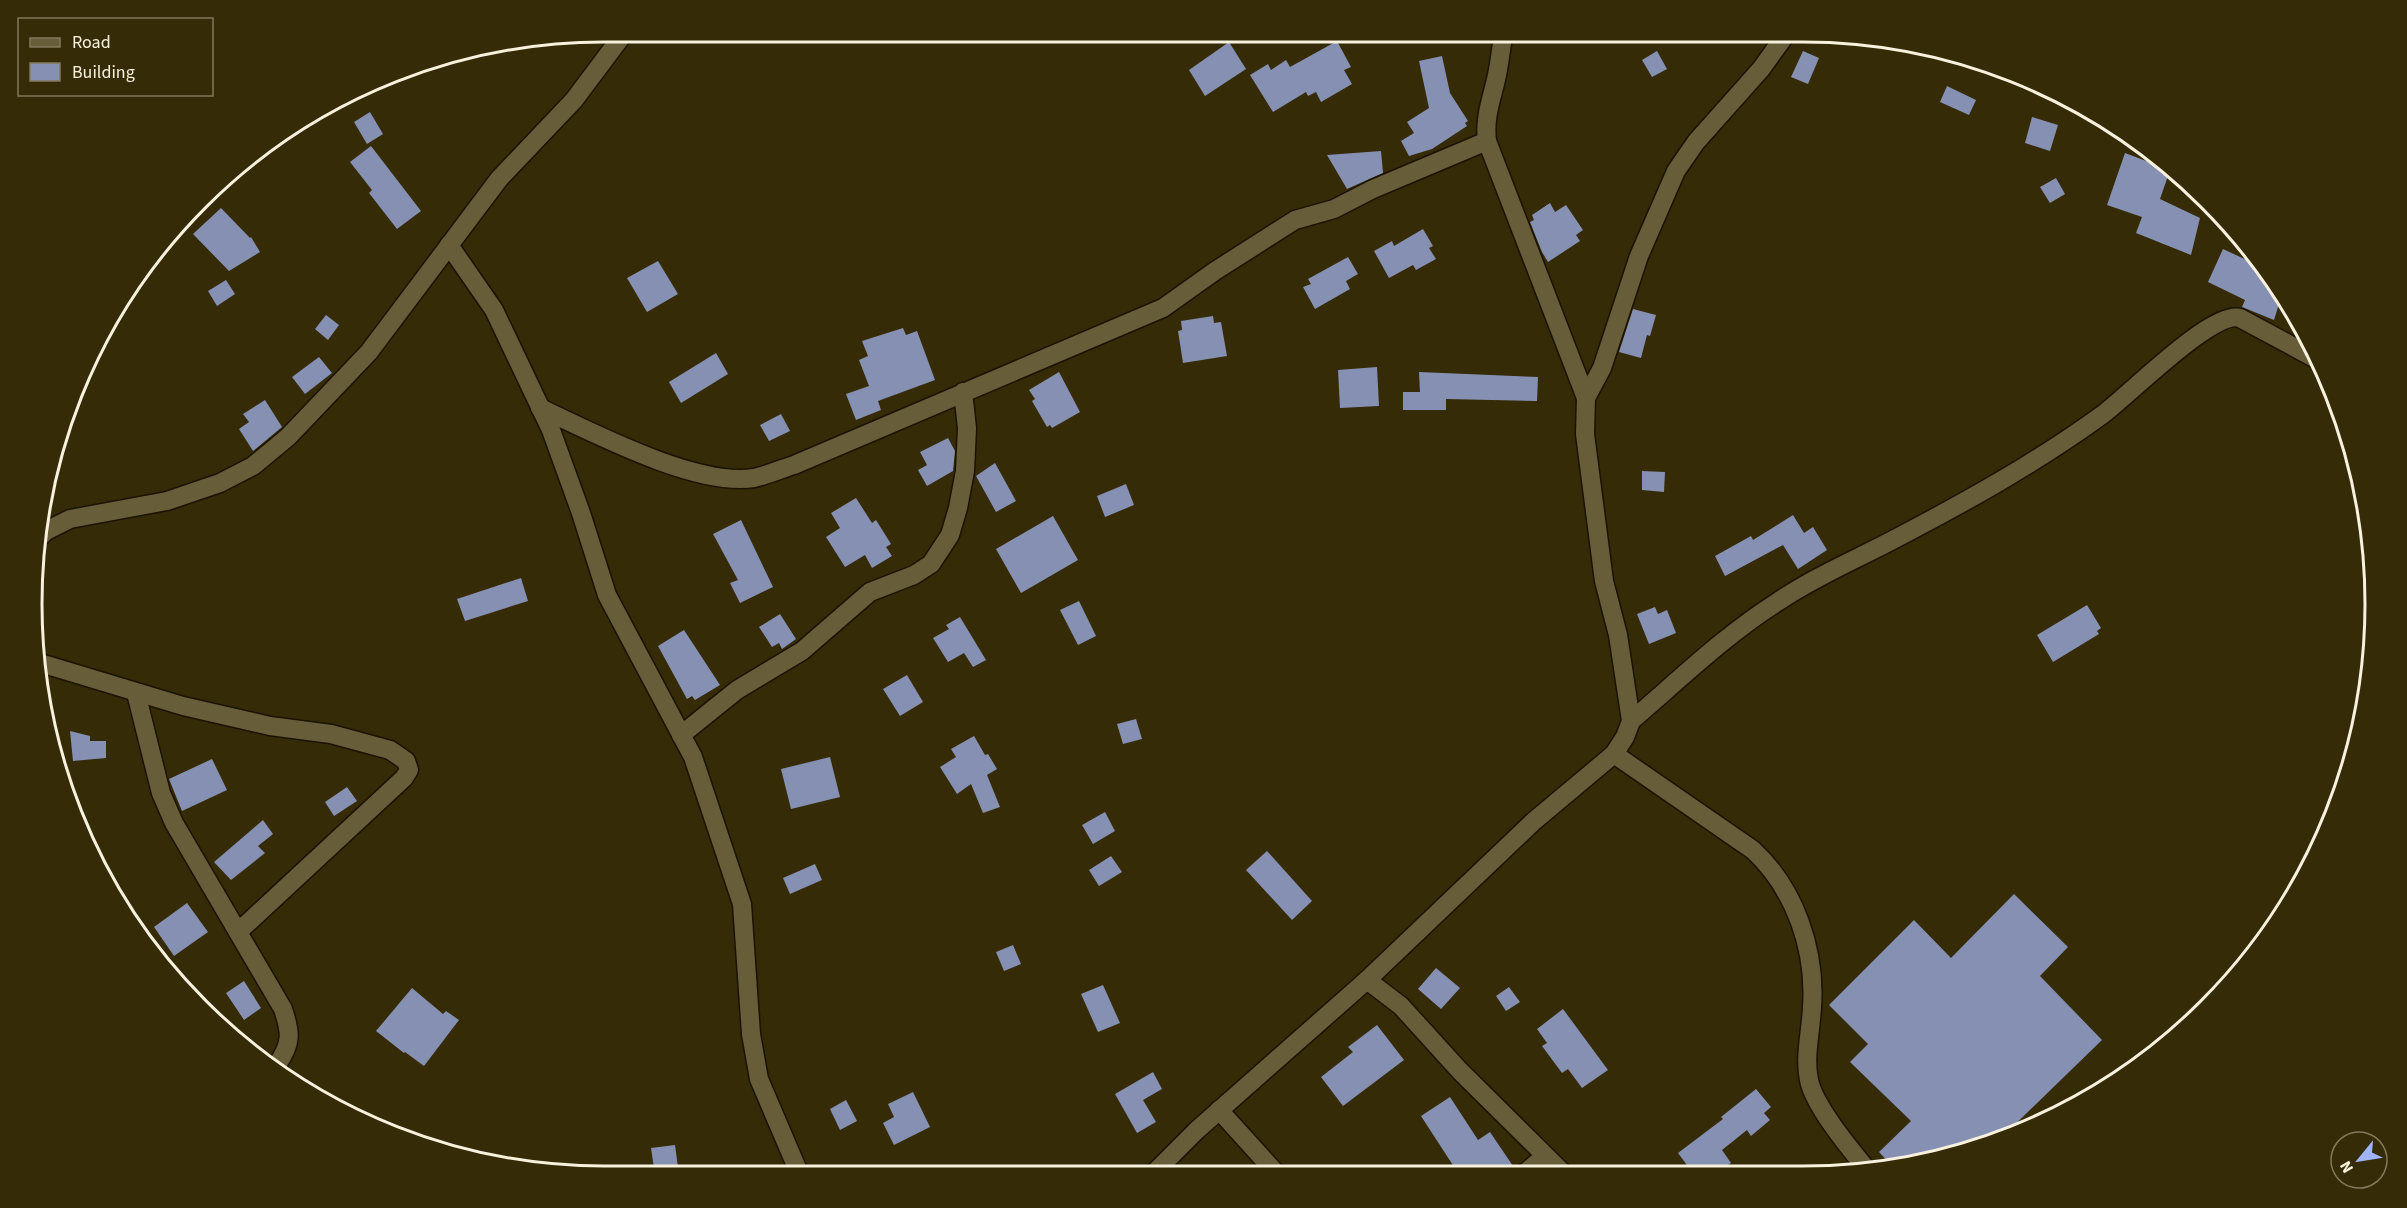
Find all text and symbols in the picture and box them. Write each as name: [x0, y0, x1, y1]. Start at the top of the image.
legend: [18, 18, 213, 96]
text: Road: [72, 30, 111, 55]
text: Building: [72, 60, 135, 85]
north arrow: [2329, 1130, 2389, 1190]
text: N: [2335, 1157, 2359, 1177]

